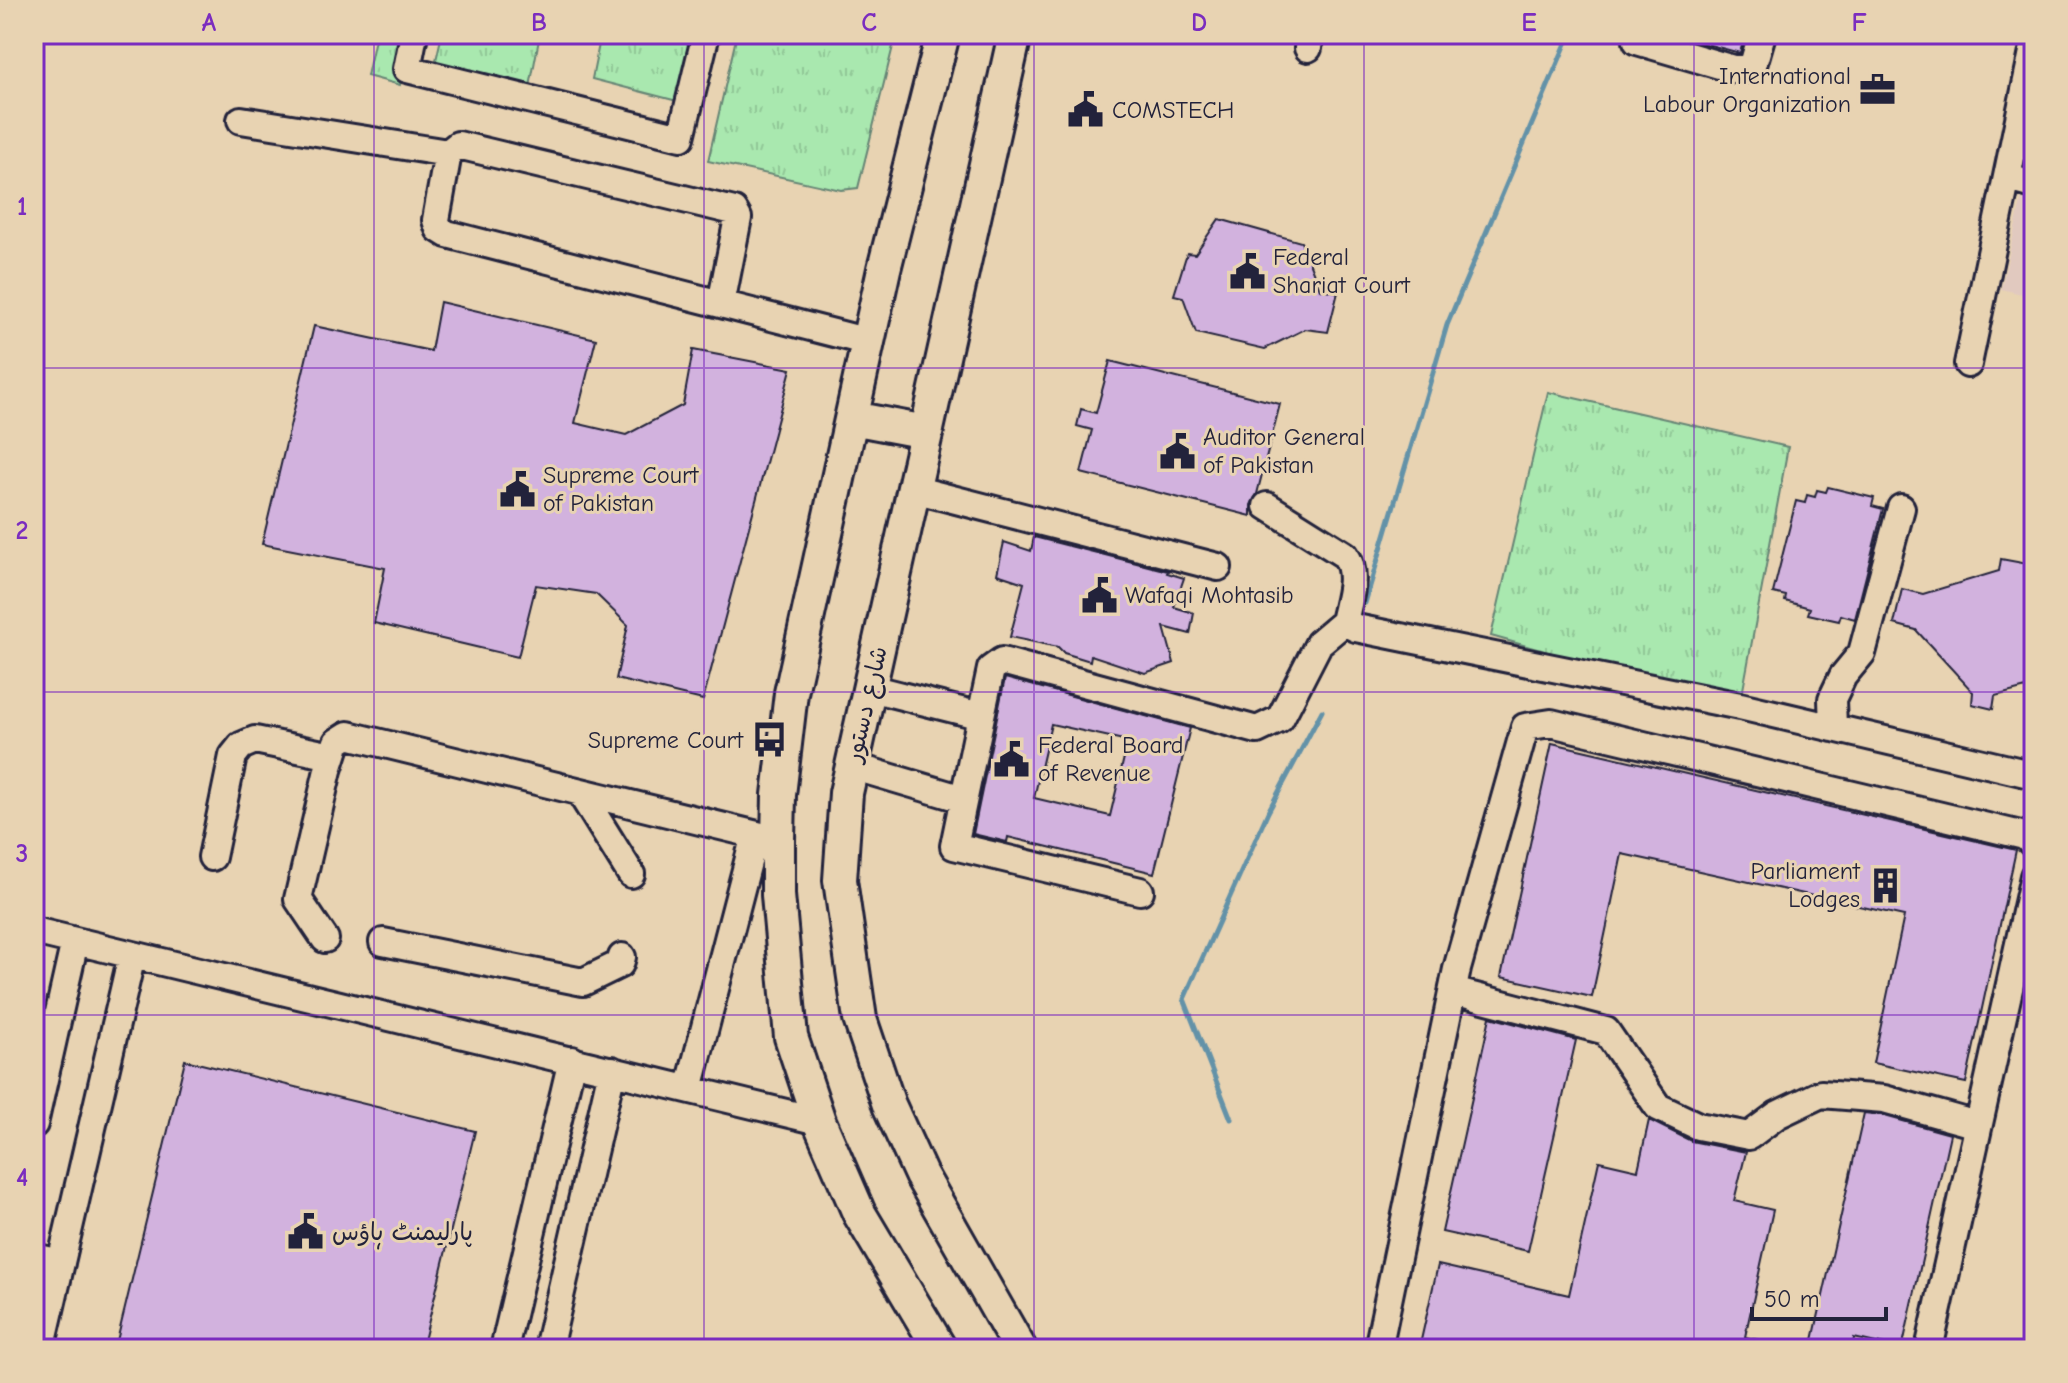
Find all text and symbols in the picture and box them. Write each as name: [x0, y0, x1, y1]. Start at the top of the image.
text: A: [202, 8, 217, 38]
text: B: [531, 8, 547, 38]
text: C: [861, 8, 877, 38]
text: D: [1191, 8, 1207, 38]
text: E: [1521, 8, 1537, 38]
text: F: [1851, 8, 1867, 38]
place label: International Labour Organization: [1643, 62, 1851, 118]
office icon: International Labour Organization: [1858, 71, 1896, 109]
public building icon: COMSTECH: [1067, 91, 1105, 129]
place label: COMSTECH: [1112, 96, 1234, 124]
text: 1: [17, 192, 27, 222]
place label: Federal Shariat Court: [1273, 243, 1411, 299]
public building icon: Federal Shariat Court: [1228, 252, 1266, 290]
place label: Auditor General of Pakistan: [1203, 423, 1365, 479]
public building icon: Auditor General of Pakistan: [1158, 432, 1196, 470]
place label: Supreme Court of Pakistan: [543, 461, 699, 517]
public building icon: Supreme Court of Pakistan: [498, 470, 536, 508]
text: 2: [16, 516, 28, 546]
public building icon: Wafaqi Mohtasib: [1080, 576, 1118, 614]
place label: Wafaqi Mohtasib: [1125, 581, 1294, 609]
street label: شارع دستور: [839, 644, 896, 767]
bus stop icon: Supreme Court: [750, 721, 788, 759]
place label: Supreme Court: [588, 726, 744, 754]
place label: Federal Board of Revenue: [1038, 731, 1183, 787]
public building icon: Federal Board of Revenue: [993, 740, 1031, 778]
text: 3: [16, 839, 28, 869]
place label: Parliament Lodges: [1751, 857, 1861, 913]
building icon: Parliament Lodges: [1867, 866, 1905, 904]
text: 4: [16, 1163, 28, 1193]
public building icon: پارلیمنٹ ہاؤس: [287, 1213, 325, 1251]
place label: پارلیمنٹ ہاؤس: [332, 1218, 473, 1250]
scale bar: [1752, 1271, 1886, 1321]
text: 50 m: [1764, 1285, 1820, 1313]

